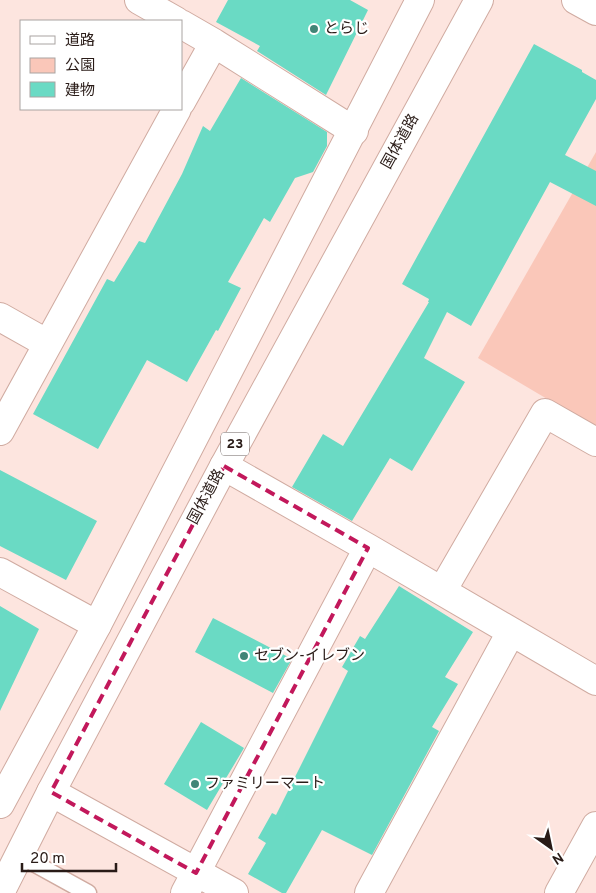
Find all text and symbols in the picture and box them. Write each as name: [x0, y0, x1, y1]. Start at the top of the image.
legend: [20, 20, 182, 110]
place label: とらじ: [324, 20, 369, 39]
marker: とらじ: [308, 23, 320, 35]
text: 道路: [65, 32, 95, 51]
text: 公園: [65, 57, 95, 76]
text: 建物: [65, 82, 95, 101]
street label: 国体道路: [378, 111, 424, 173]
road number: 23: [221, 432, 249, 456]
street label: 国体道路: [185, 466, 229, 528]
place label: セブン-イレブン: [254, 647, 365, 666]
marker: セブン-イレブン: [238, 650, 250, 662]
place label: ファミリーマート: [205, 775, 325, 794]
marker: ファミリーマート: [189, 778, 201, 790]
north arrow: [526, 823, 576, 873]
scale bar: [22, 840, 116, 872]
text: N: [548, 848, 566, 868]
text: 20 m: [30, 850, 65, 869]

